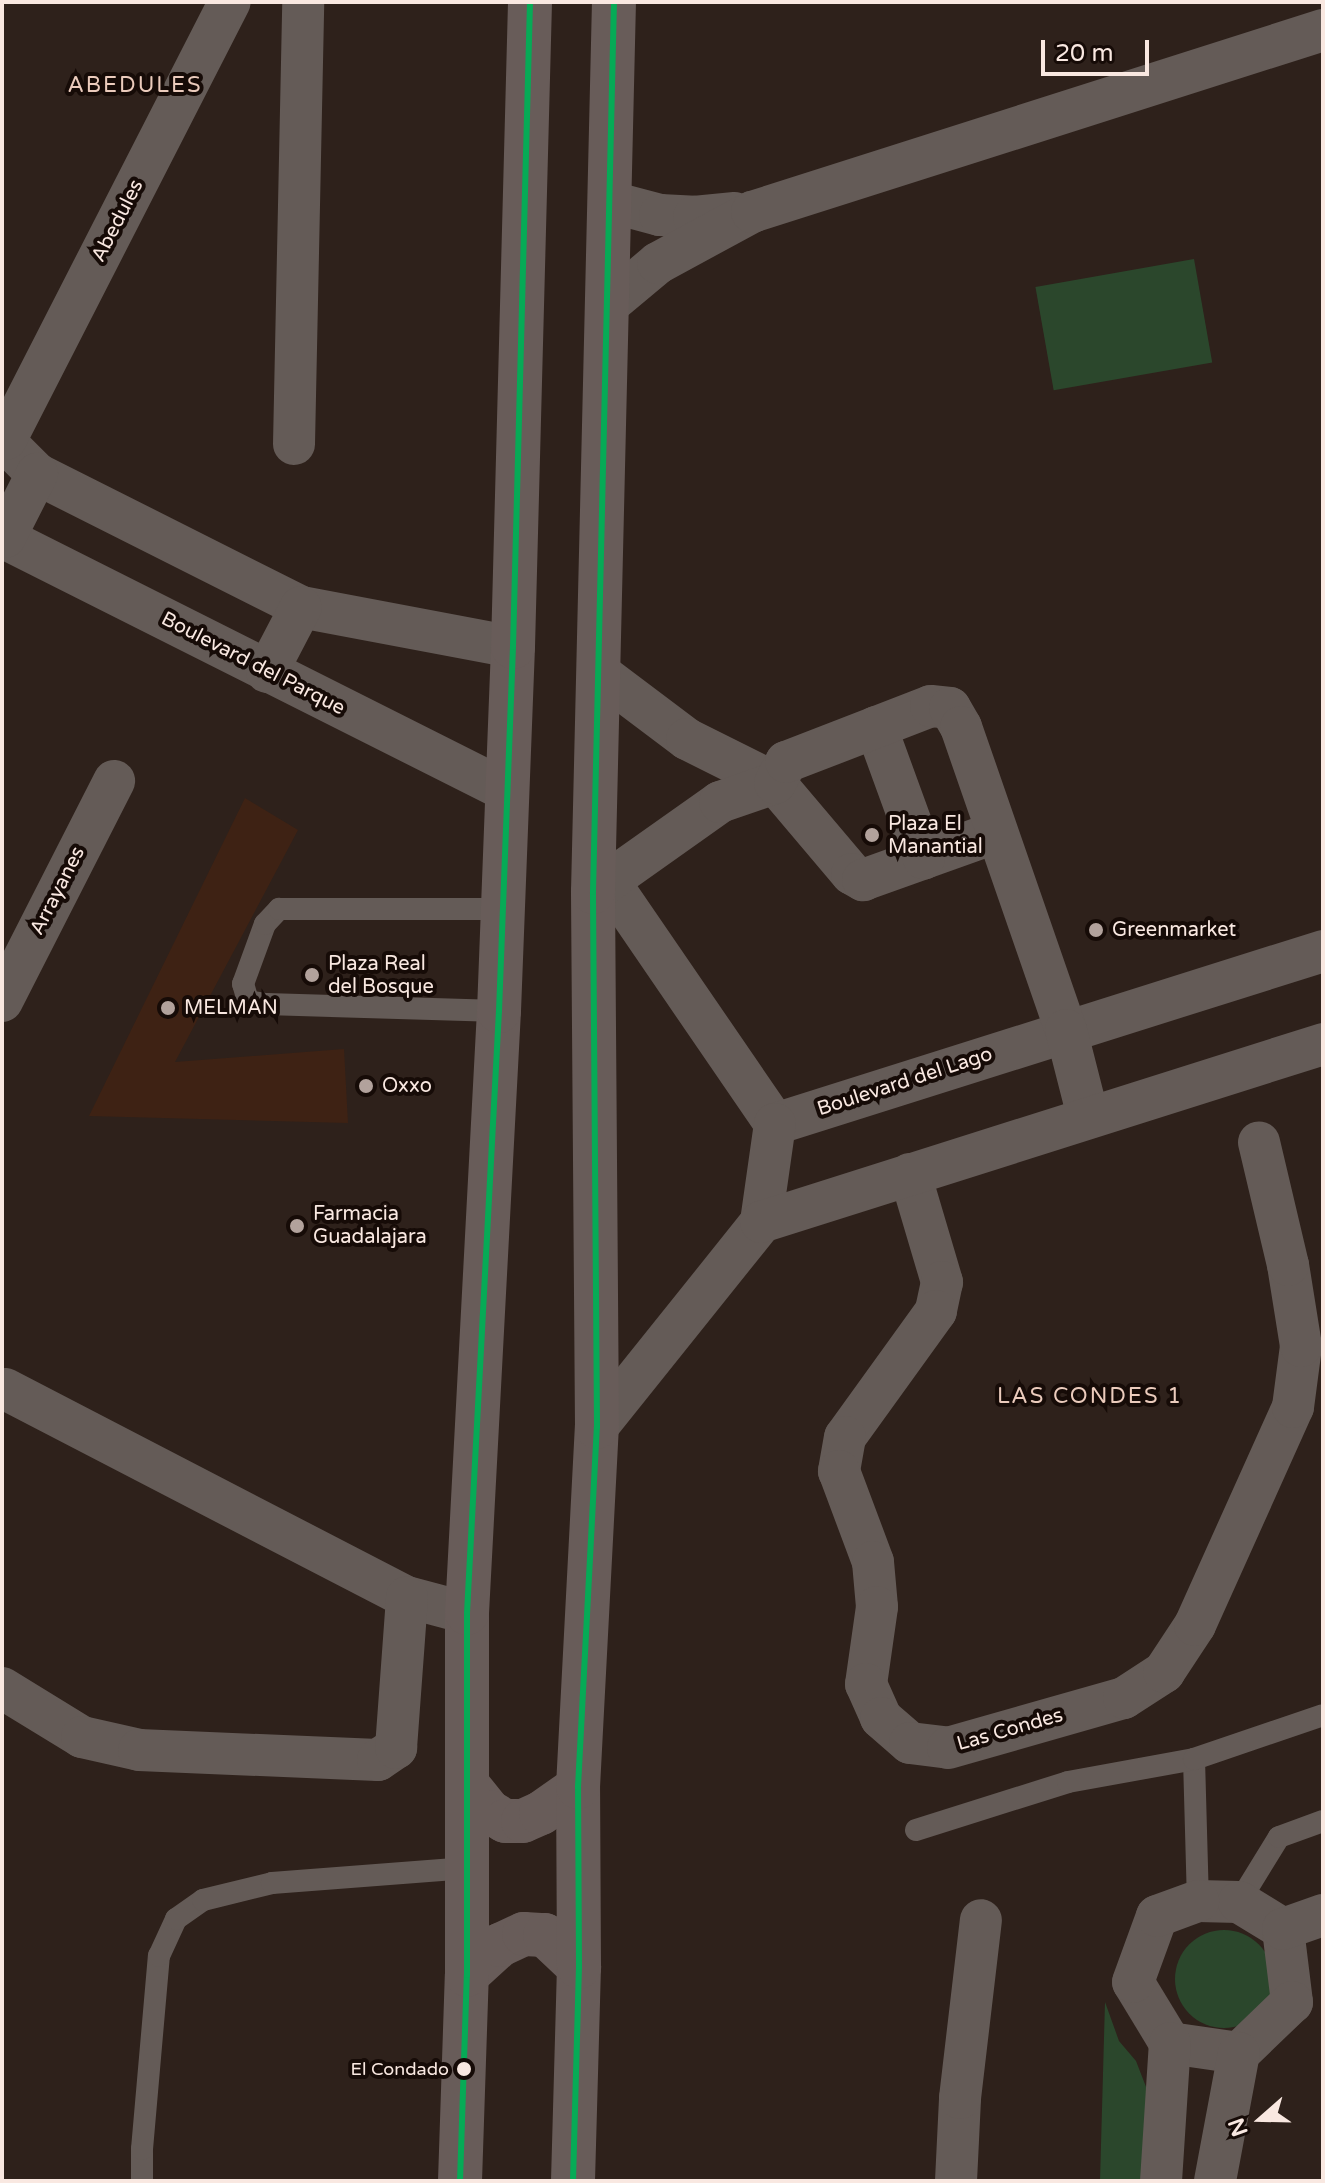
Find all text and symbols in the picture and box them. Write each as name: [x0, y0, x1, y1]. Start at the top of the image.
scale bar: [1045, 24, 1153, 74]
text: 20 m: [1055, 39, 1113, 68]
district label: ABEDULES: [67, 73, 203, 99]
street label: Abedules: [87, 176, 149, 266]
street label: Boulevard del Parque: [157, 607, 349, 721]
place label: Plaza El Manantial: [888, 812, 983, 859]
marker: Plaza El Manantial: [863, 826, 881, 844]
street label: Arrayanes: [25, 843, 91, 939]
place label: Greenmarket: [1112, 918, 1236, 942]
marker: Greenmarket: [1087, 921, 1105, 939]
place label: Plaza Real del Bosque: [328, 952, 434, 999]
marker: Plaza Real del Bosque: [303, 966, 321, 984]
place label: MELMAN: [184, 996, 278, 1020]
marker: MELMAN: [159, 999, 177, 1017]
street label: Boulevard del Lago: [814, 1042, 996, 1122]
place label: Oxxo: [382, 1074, 432, 1098]
marker: Oxxo: [357, 1077, 375, 1095]
place label: Farmacia Guadalajara: [313, 1202, 427, 1249]
marker: Farmacia Guadalajara: [288, 1217, 306, 1235]
district label: LAS CONDES 1: [997, 1384, 1183, 1410]
street label: Las Condes: [954, 1703, 1066, 1757]
place label: El Condado: [350, 2058, 449, 2080]
marker: El Condado: [456, 2061, 472, 2077]
north arrow: [1221, 2079, 1301, 2159]
text: N: [1223, 2114, 1254, 2140]

